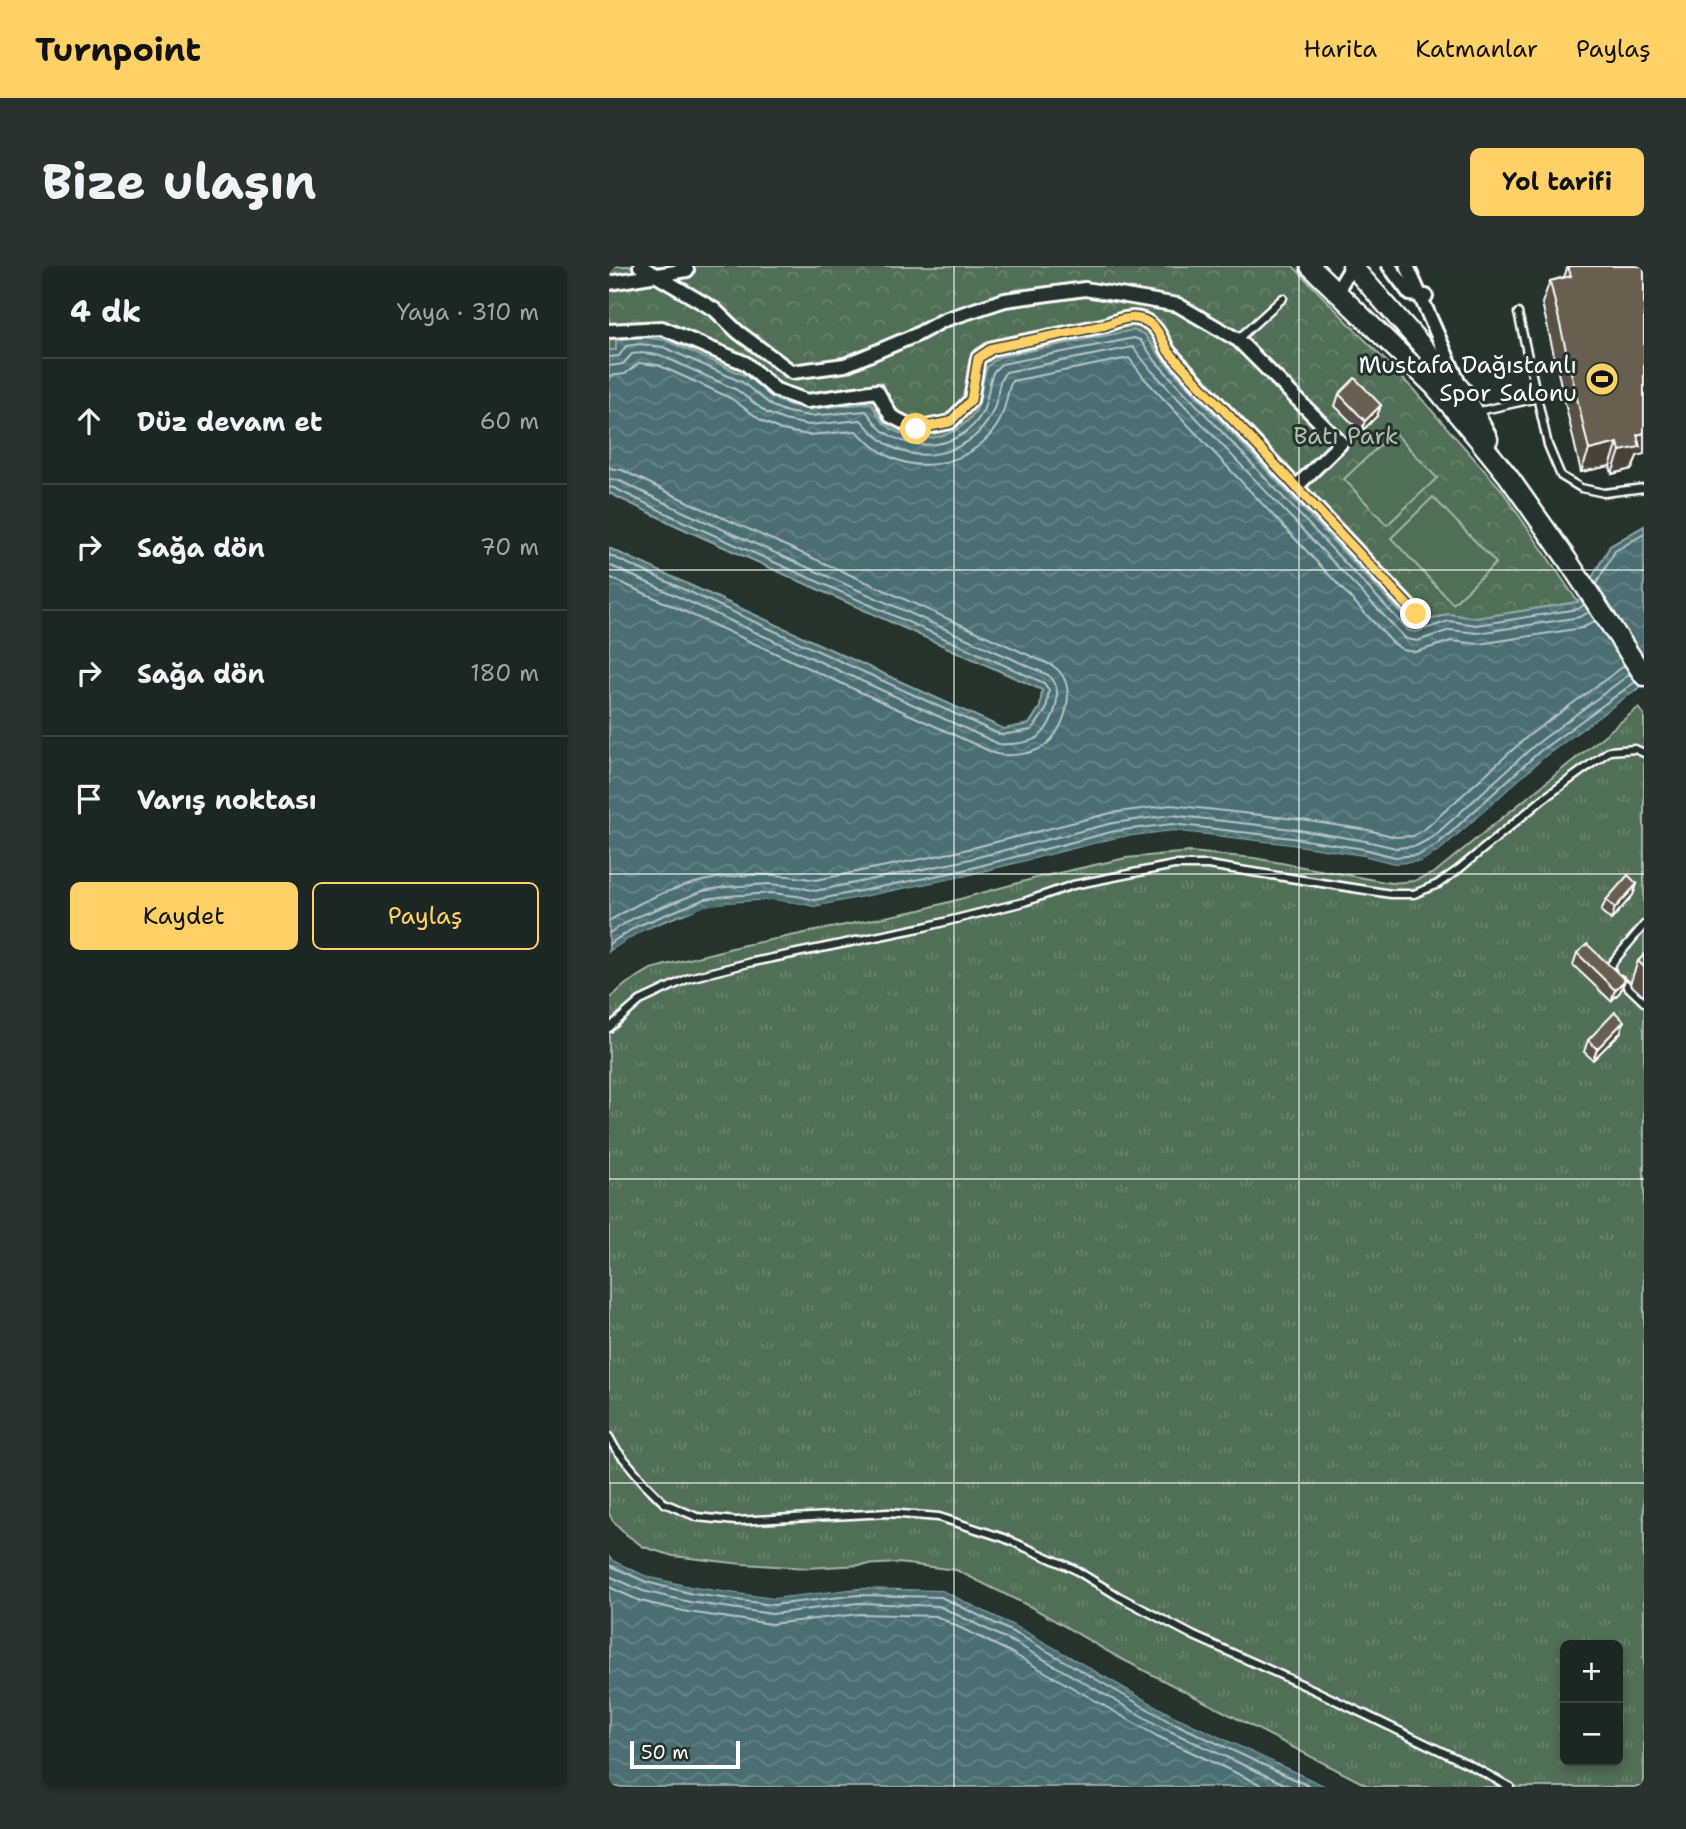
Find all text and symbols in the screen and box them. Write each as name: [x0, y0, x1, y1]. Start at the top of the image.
text: Turnpoint: [35, 27, 201, 72]
text: Harita: [1304, 33, 1377, 65]
text: Katmanlar: [1415, 33, 1538, 65]
text: Paylaş: [1576, 33, 1651, 65]
button: Yol tarifi: [1470, 148, 1644, 216]
text: Bize ulaşın: [42, 149, 317, 215]
text: 4 dk: [70, 291, 141, 332]
text: Yaya · 310 m: [397, 297, 539, 327]
place label: Mustafa Dağıstanlı Spor Salonu: [1358, 349, 1577, 409]
sports icon: Mustafa Dağıstanlı Spor Salonu: [1583, 360, 1621, 398]
icon: ahead: [70, 402, 108, 440]
text: Düz devam et: [137, 404, 322, 439]
text: 60 m: [480, 406, 539, 436]
route start: [900, 413, 931, 444]
park label: Batı Park: [1293, 420, 1399, 452]
icon: right: [70, 528, 108, 566]
text: Sağa dön: [137, 530, 265, 565]
text: 70 m: [480, 532, 539, 562]
route end: [1400, 598, 1431, 629]
icon: right: [70, 654, 108, 692]
text: Sağa dön: [137, 656, 265, 691]
text: 180 m: [470, 658, 539, 688]
icon: arrive: [70, 780, 108, 818]
text: Varış noktası: [137, 782, 317, 817]
button: Kaydet: [70, 882, 298, 950]
button: Paylaş: [312, 882, 539, 950]
map controls: [1560, 1640, 1623, 1766]
button: +: [1560, 1640, 1623, 1703]
button: −: [1560, 1703, 1623, 1766]
scale bar: [630, 1738, 740, 1770]
text: 50 m: [641, 1740, 689, 1765]

